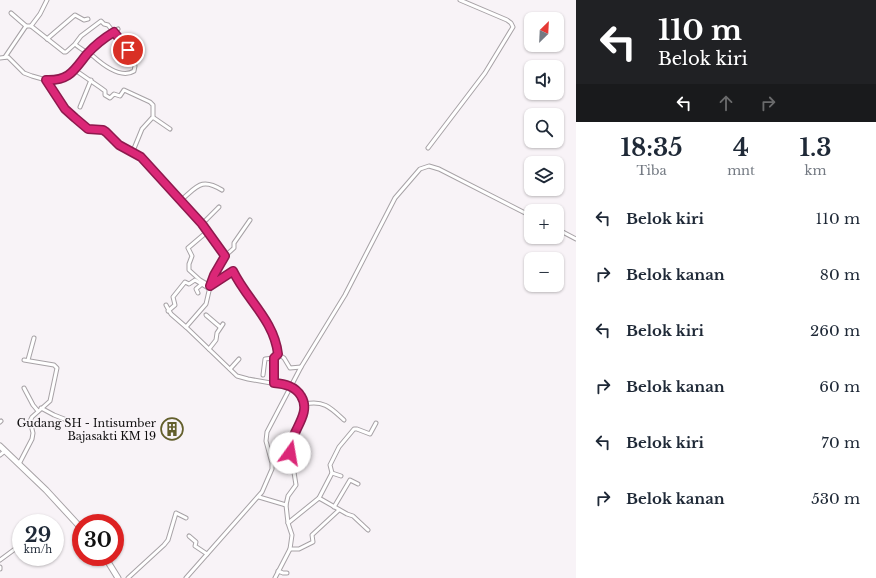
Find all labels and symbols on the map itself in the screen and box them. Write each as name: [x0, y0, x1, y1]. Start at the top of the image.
north arrow: [524, 12, 564, 52]
pin: [111, 33, 145, 67]
place label: Gudang SH - Intisumber Bajasakti KM 19: [17, 416, 157, 443]
building icon: Gudang SH - Intisumber Bajasakti KM 19: [159, 416, 185, 442]
position arrow: [269, 432, 311, 474]
speed limit sign: 30: [72, 514, 124, 566]

